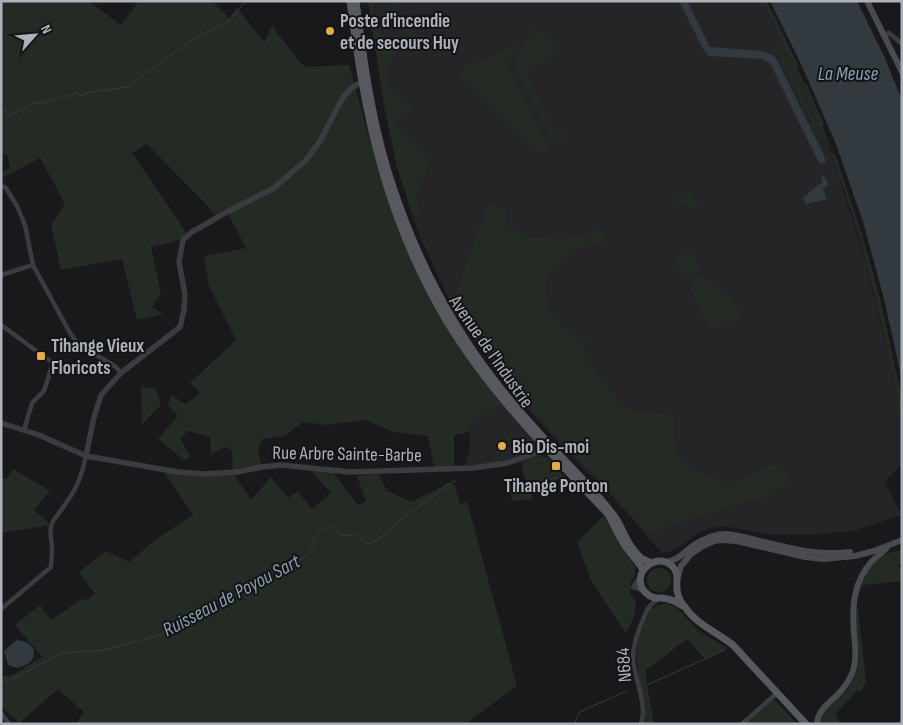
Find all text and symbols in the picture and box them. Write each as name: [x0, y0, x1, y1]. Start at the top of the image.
north arrow: [10, 10, 60, 60]
place label: Poste d'incendie et de secours Huy: [340, 10, 459, 55]
text: N: [37, 22, 55, 37]
marker: Poste d'incendie et de secours Huy: [324, 25, 336, 37]
water label: La Meuse: [818, 62, 879, 86]
street label: Avenue de l'Industrie: [443, 291, 538, 412]
place label: Tihange Vieux Floricots: [51, 335, 144, 380]
marker: Tihange Vieux Floricots: [35, 350, 47, 362]
place label: Bio Dis-moi: [512, 436, 589, 459]
marker: Bio Dis-moi: [496, 440, 508, 452]
street label: Rue Arbre Sainte-Barbe: [272, 442, 422, 467]
marker: Tihange Ponton: [550, 460, 562, 472]
place label: Tihange Ponton: [504, 475, 608, 498]
water label: Ruisseau de Poyou Sart: [158, 549, 305, 642]
street label: N684: [612, 647, 637, 683]

